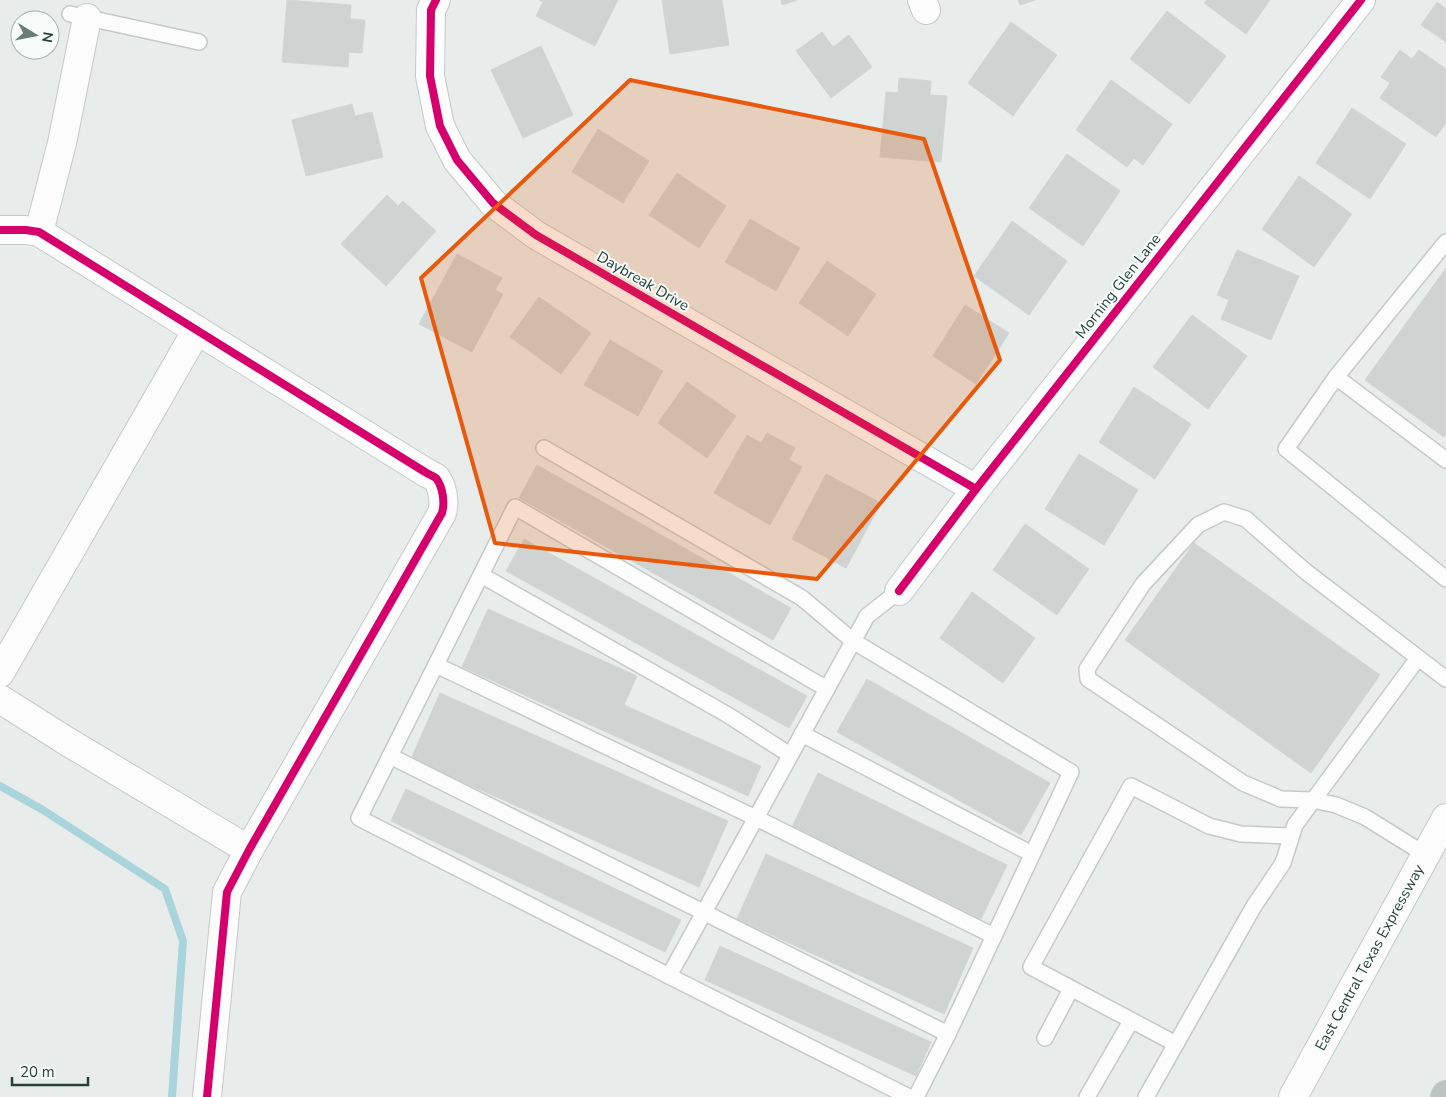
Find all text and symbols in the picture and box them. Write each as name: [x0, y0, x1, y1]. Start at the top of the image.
north arrow: [10, 10, 60, 60]
text: N: [37, 30, 58, 44]
street label: Morning Glen Lane: [1071, 229, 1165, 343]
street label: Daybreak Drive: [593, 246, 693, 316]
street label: East Central Texas Expressway: [1310, 861, 1429, 1054]
scale bar: [12, 1054, 89, 1086]
text: 20 m: [20, 1062, 55, 1082]

